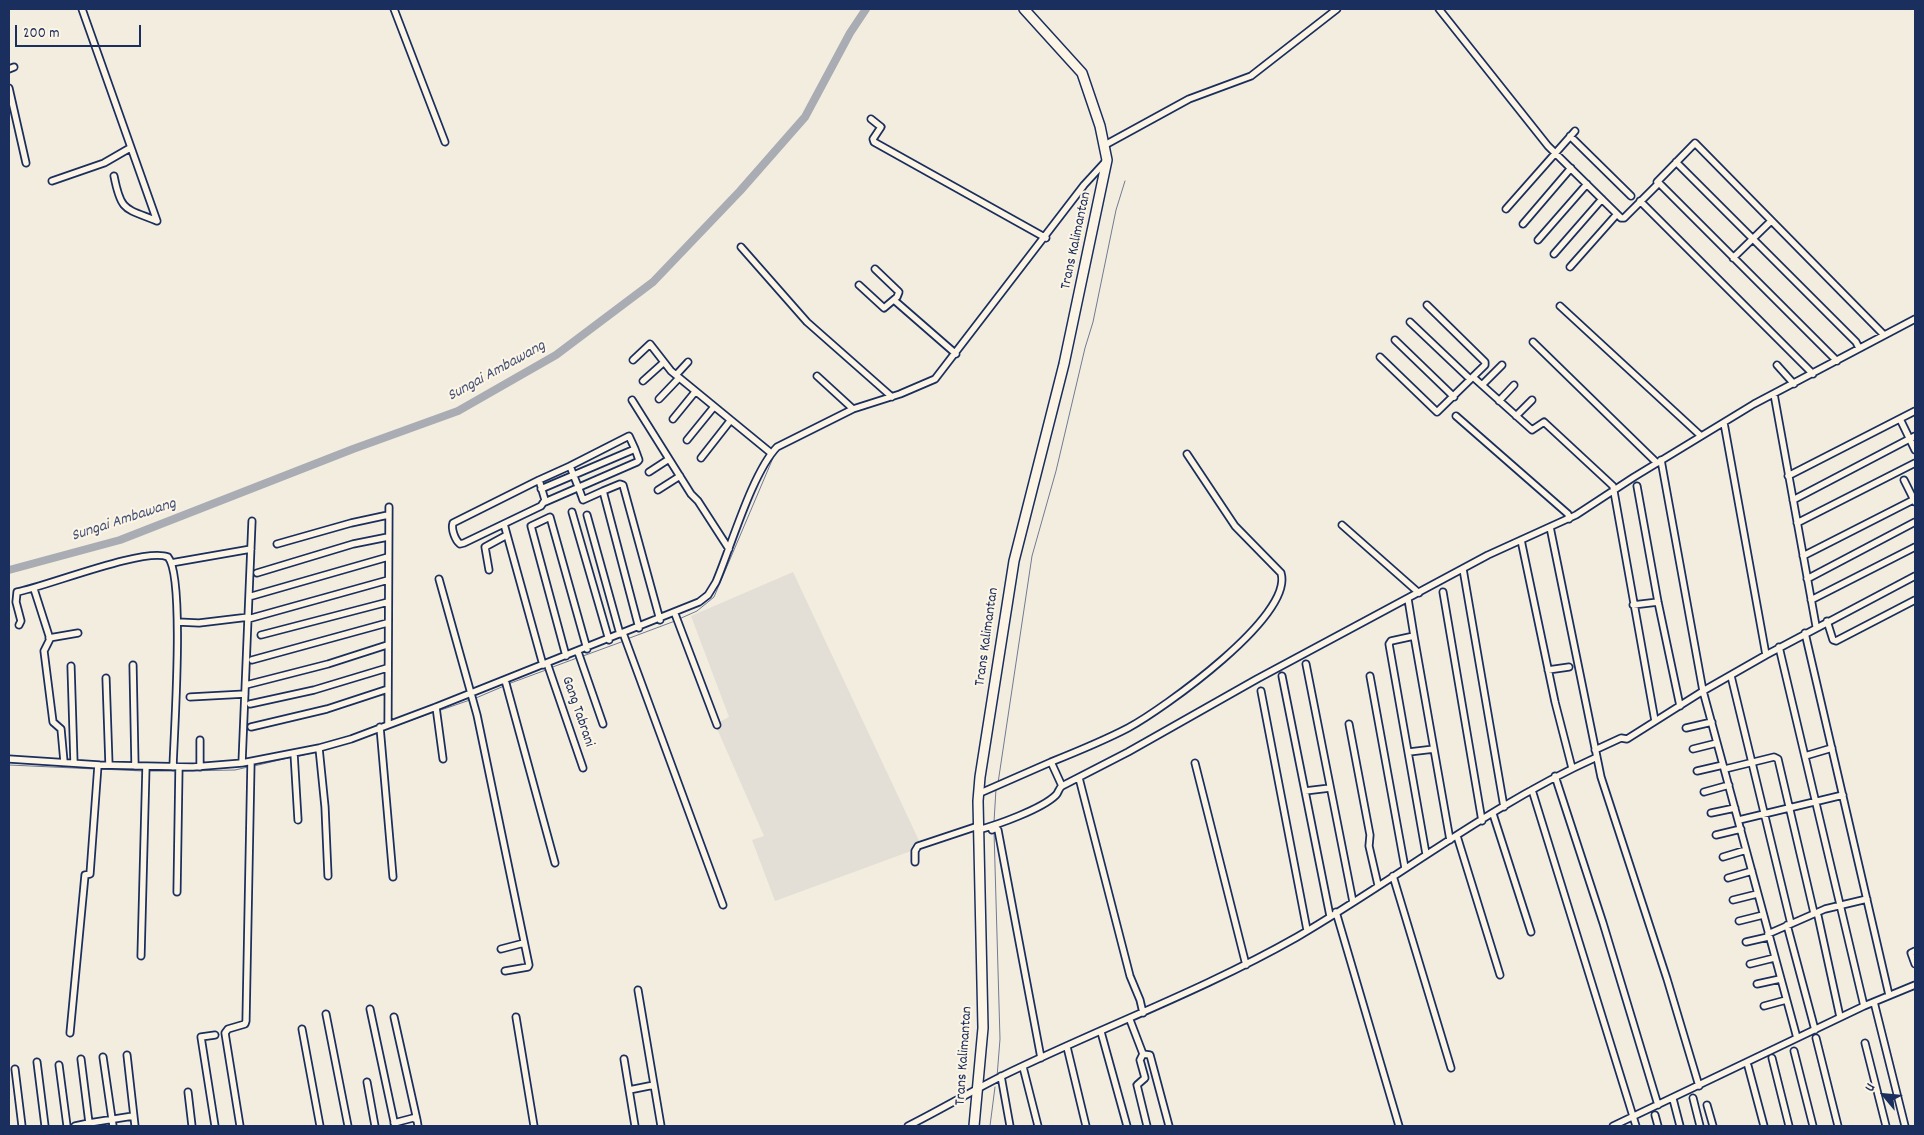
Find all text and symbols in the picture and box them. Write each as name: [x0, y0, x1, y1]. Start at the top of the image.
scale bar: [18, 15, 144, 47]
text: 200 m: [23, 23, 60, 45]
street label: Trans Kalimantan: [1058, 191, 1096, 291]
water label: Sungai Ambawang: [445, 337, 549, 407]
water label: Sungai Ambawang: [69, 495, 179, 547]
street label: Trans Kalimantan: [972, 587, 1004, 687]
street label: Gang Tabrani: [557, 674, 597, 750]
street label: Trans Kalimantan: [953, 1006, 977, 1106]
north arrow: [1859, 1070, 1909, 1120]
text: U: [1860, 1080, 1881, 1096]

